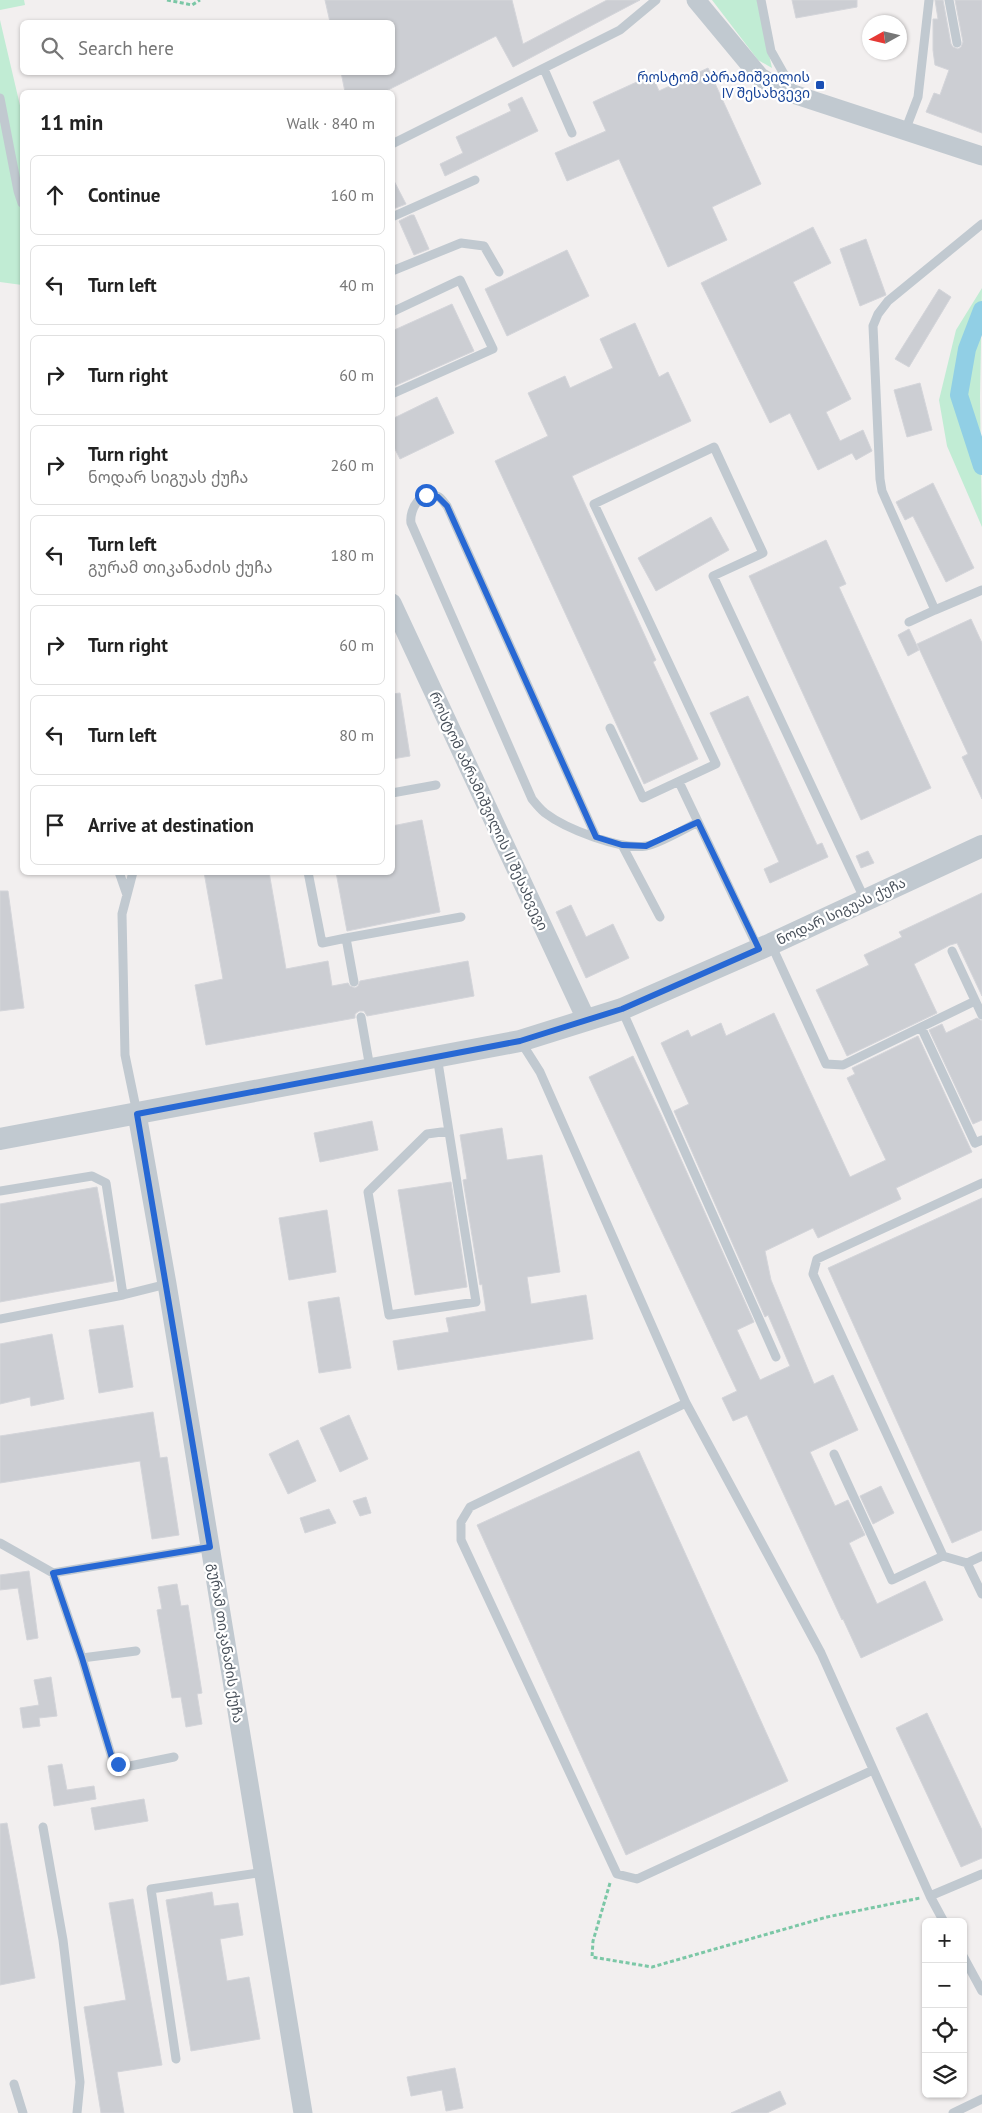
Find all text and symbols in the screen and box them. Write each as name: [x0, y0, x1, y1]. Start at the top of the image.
north arrow: [862, 15, 907, 60]
search box: [20, 20, 395, 75]
icon: search: [38, 34, 66, 62]
text: Search here: [78, 36, 174, 60]
place label: როსტომ აბრამიშვილის IV შესახვევი: [637, 68, 810, 102]
marker: როსტომ აბრამიშვილის IV შესახვევი: [814, 79, 826, 91]
text: 11 min: [40, 109, 103, 136]
text: Walk · 840 m: [286, 113, 375, 133]
icon: ahead: [41, 181, 69, 209]
text: Continue: [88, 183, 160, 207]
text: 160 m: [331, 185, 374, 205]
icon: left: [41, 271, 69, 299]
text: Turn left: [88, 273, 157, 297]
text: 40 m: [339, 275, 374, 295]
icon: right: [41, 361, 69, 389]
text: Turn right: [88, 363, 168, 387]
text: 60 m: [339, 365, 374, 385]
text: Turn right: [88, 442, 168, 466]
icon: right: [41, 451, 69, 479]
text: 260 m: [331, 455, 374, 475]
text: ნოდარ სიგუას ქუჩა: [88, 467, 248, 487]
route start: [415, 484, 438, 507]
text: Turn left: [88, 532, 157, 556]
icon: left: [41, 541, 69, 569]
text: 180 m: [331, 545, 374, 565]
text: გურამ თიკანაძის ქუჩა: [88, 557, 273, 577]
icon: right: [41, 631, 69, 659]
text: Turn right: [88, 633, 168, 657]
text: 60 m: [339, 635, 374, 655]
street label: როსტომ აბრამიშვილის II შესახვევი: [426, 689, 552, 933]
icon: left: [41, 721, 69, 749]
text: Turn left: [88, 723, 157, 747]
text: 80 m: [339, 725, 374, 745]
icon: arrive: [41, 811, 69, 839]
text: Arrive at destination: [88, 813, 254, 837]
street label: ნოდარ სიგუას ქუჩა: [774, 873, 908, 949]
street label: გურამ თიკანაძის ქუჩა: [204, 1562, 248, 1724]
route end: [107, 1753, 130, 1776]
map controls: [922, 1918, 967, 2098]
button: +: [922, 1918, 967, 1963]
button: −: [922, 1963, 967, 2008]
button: locate: [922, 2008, 967, 2053]
button: layers: [922, 2053, 967, 2098]

